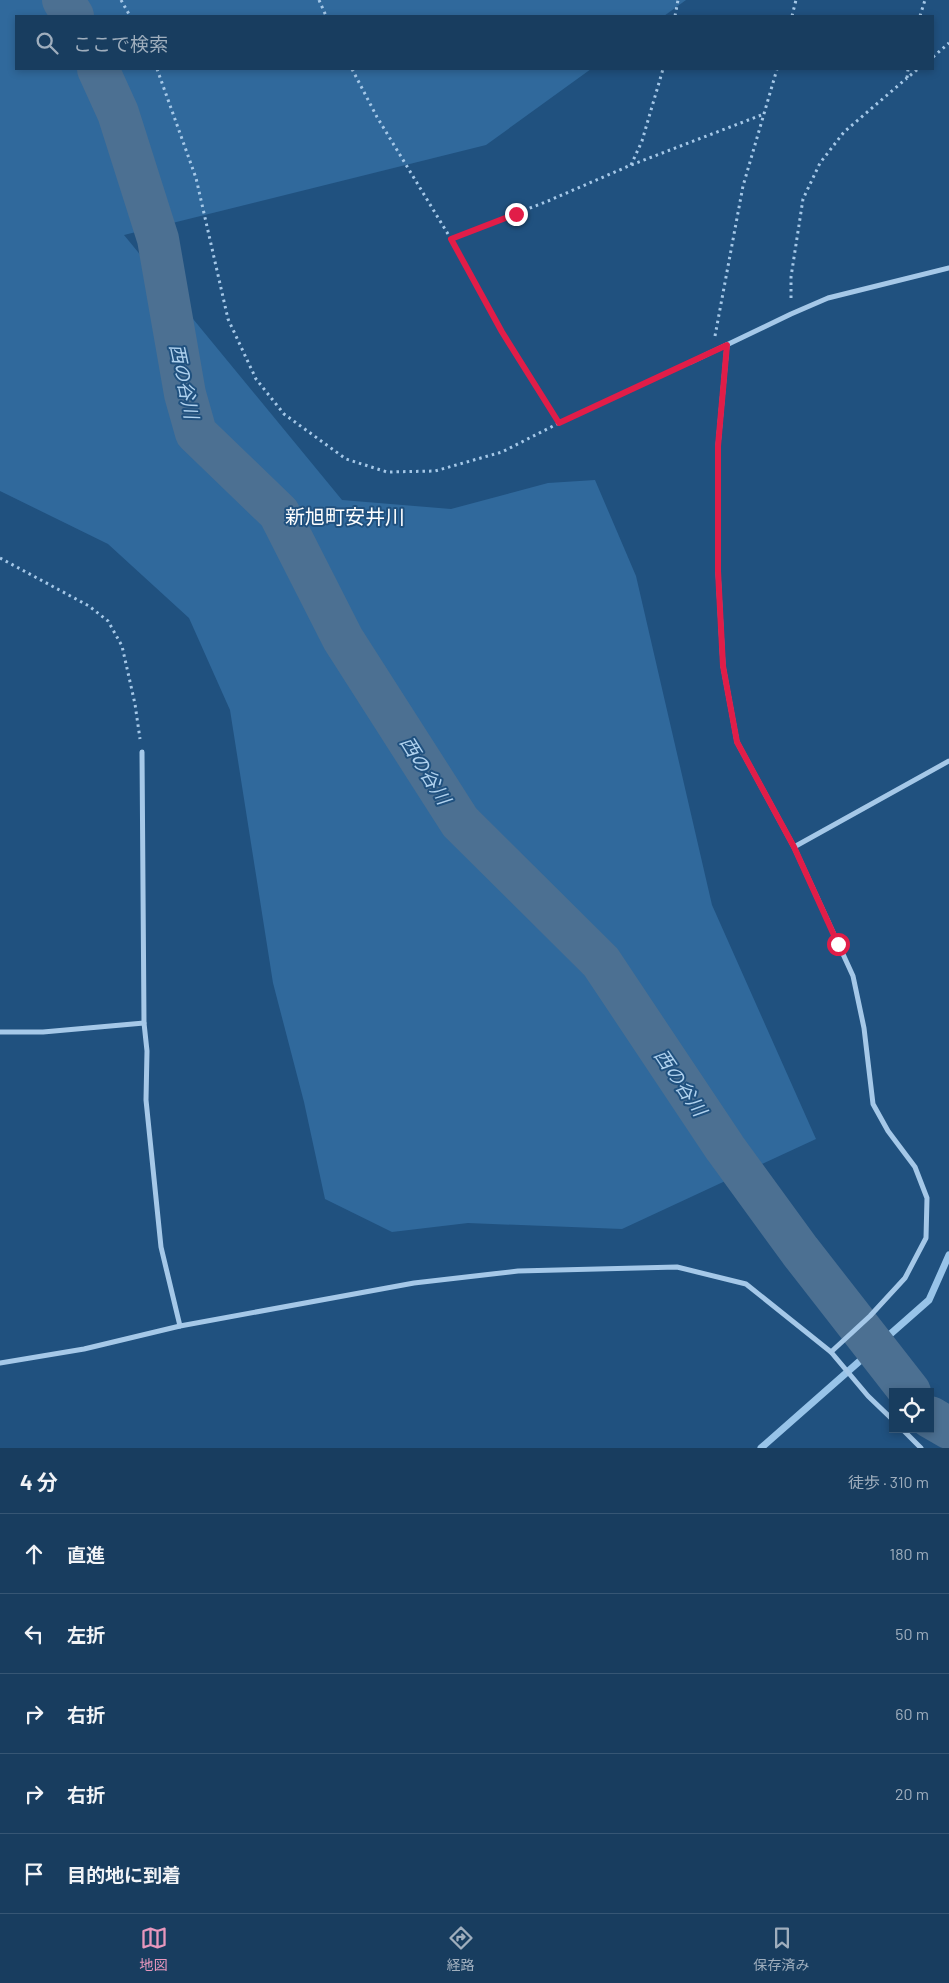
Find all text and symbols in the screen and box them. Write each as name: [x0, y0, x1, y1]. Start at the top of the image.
search box: [15, 15, 934, 70]
icon: search: [33, 29, 61, 57]
text: ここで検索: [73, 32, 168, 55]
route end: [505, 203, 528, 226]
water label: 西の谷川: [166, 341, 205, 423]
district label: 新旭町安井川: [285, 504, 405, 528]
water label: 西の谷川: [396, 732, 457, 810]
route start: [827, 933, 850, 956]
water label: 西の谷川: [650, 1044, 713, 1122]
map controls: [889, 1388, 934, 1433]
button: locate: [889, 1388, 934, 1433]
text: 4 分: [20, 1469, 58, 1494]
text: 徒歩 · 310 m: [848, 1472, 929, 1491]
icon: ahead: [20, 1540, 48, 1568]
text: 直進: [67, 1543, 105, 1566]
text: 180 m: [890, 1544, 929, 1563]
icon: left: [20, 1620, 48, 1648]
text: 左折: [67, 1623, 105, 1646]
text: 50 m: [895, 1624, 929, 1643]
icon: right: [20, 1700, 48, 1728]
text: 右折: [67, 1703, 105, 1726]
text: 60 m: [895, 1704, 929, 1723]
icon: right: [20, 1780, 48, 1808]
text: 右折: [67, 1783, 105, 1806]
text: 20 m: [895, 1784, 929, 1803]
icon: arrive: [20, 1860, 48, 1888]
text: 目的地に到着: [67, 1863, 181, 1886]
tab: 地図: [140, 1924, 168, 1974]
tab: 経路: [447, 1924, 475, 1974]
tab: 保存済み: [754, 1924, 810, 1974]

